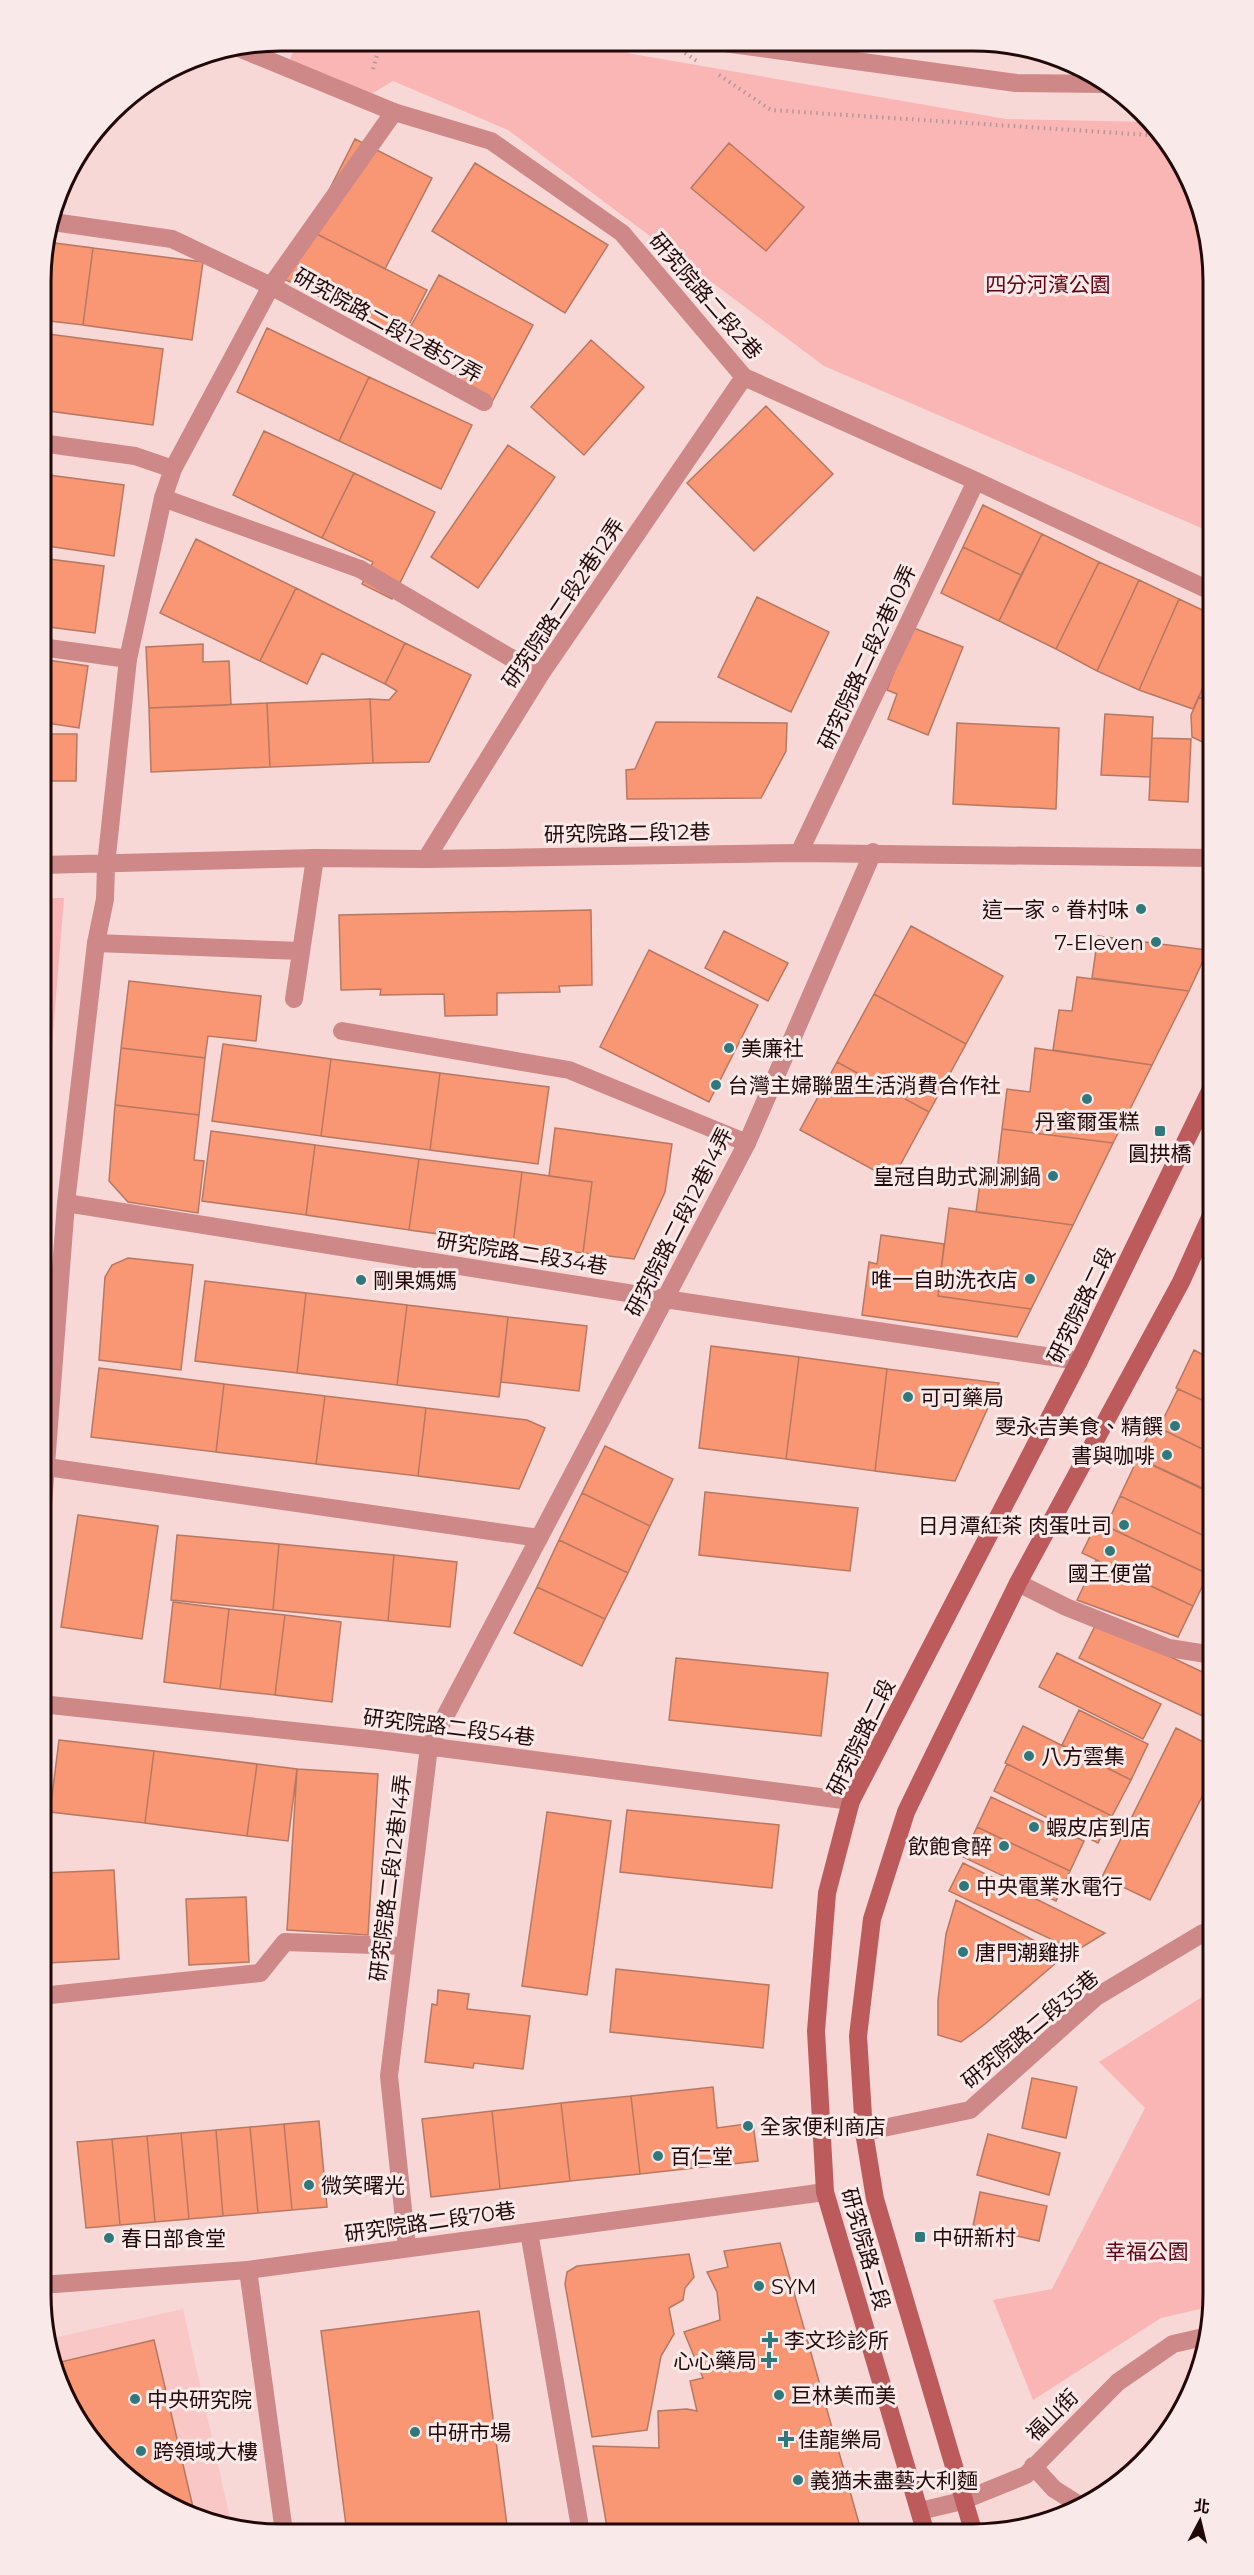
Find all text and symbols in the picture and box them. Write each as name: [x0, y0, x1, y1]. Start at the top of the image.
street label: 研究院路二段2巷: [644, 228, 768, 364]
street label: 研究院路二段12巷57弄: [289, 263, 487, 387]
park label: 四分河濱公園: [985, 272, 1111, 297]
street label: 研究院路二段2巷12弄: [497, 513, 629, 693]
street label: 研究院路二段2巷10弄: [813, 560, 921, 754]
street label: 研究院路二段12巷: [544, 819, 710, 847]
place label: 這一家。眷村味: [982, 897, 1129, 922]
marker: 這一家。眷村味: [1134, 902, 1148, 916]
place label: 7-Eleven: [1055, 930, 1144, 955]
marker: 7-Eleven: [1149, 935, 1163, 949]
place label: 美廉社: [741, 1036, 804, 1061]
marker: 美廉社: [722, 1041, 736, 1055]
place label: 台灣主婦聯盟生活消費合作社: [728, 1073, 1001, 1098]
marker: 台灣主婦聯盟生活消費合作社: [709, 1078, 723, 1092]
marker: 丹蜜爾蛋糕: [1080, 1092, 1094, 1106]
place label: 丹蜜爾蛋糕: [1035, 1109, 1140, 1134]
street label: 研究院路二段12巷14弄: [620, 1123, 738, 1321]
marker: 圓拱橋: [1153, 1124, 1167, 1138]
place label: 圓拱橋: [1129, 1141, 1192, 1166]
place label: 皇冠自助式涮涮鍋: [873, 1164, 1041, 1189]
marker: 皇冠自助式涮涮鍋: [1046, 1169, 1060, 1183]
street label: 研究院路二段34巷: [435, 1227, 609, 1279]
street label: 研究院路二段: [1042, 1243, 1120, 1367]
place label: 唯一自助洗衣店: [871, 1267, 1018, 1292]
place label: 剛果媽媽: [373, 1268, 457, 1293]
marker: 唯一自助洗衣店: [1023, 1272, 1037, 1286]
marker: 剛果媽媽: [354, 1273, 368, 1287]
place label: 可可藥局: [920, 1385, 1004, 1410]
marker: 可可藥局: [901, 1390, 915, 1404]
place label: 雯永吉美食、精饌: [995, 1414, 1163, 1439]
marker: 雯永吉美食、精饌: [1168, 1419, 1182, 1433]
place label: 書與咖啡: [1071, 1443, 1155, 1468]
marker: 書與咖啡: [1160, 1448, 1174, 1462]
place label: 日月潭紅茶 肉蛋吐司: [917, 1513, 1112, 1538]
marker: 日月潭紅茶 肉蛋吐司: [1117, 1518, 1131, 1532]
marker: 國王便當: [1103, 1544, 1117, 1558]
place label: 國王便當: [1068, 1561, 1152, 1586]
street label: 研究院路二段: [822, 1675, 900, 1799]
street label: 研究院路二段54巷: [362, 1704, 536, 1750]
place label: 八方雲集: [1041, 1744, 1125, 1769]
marker: 八方雲集: [1022, 1749, 1036, 1763]
street label: 研究院路二段12巷14弄: [365, 1773, 415, 1983]
place label: 蝦皮店到店: [1046, 1815, 1151, 1840]
marker: 蝦皮店到店: [1027, 1820, 1041, 1834]
place label: 飲飽食醉: [908, 1834, 992, 1859]
marker: 飲飽食醉: [997, 1839, 1011, 1853]
place label: 中央電業水電行: [976, 1874, 1123, 1899]
marker: 中央電業水電行: [957, 1879, 971, 1893]
place label: 唐門潮雞排: [975, 1940, 1080, 1965]
marker: 唐門潮雞排: [956, 1945, 970, 1959]
street label: 研究院路二段35巷: [957, 1965, 1103, 2093]
place label: 全家便利商店: [760, 2114, 886, 2139]
marker: 全家便利商店: [741, 2119, 755, 2133]
place label: 百仁堂: [670, 2144, 733, 2169]
marker: 百仁堂: [651, 2149, 665, 2163]
place label: 微笑曙光: [321, 2173, 405, 2198]
marker: 微笑曙光: [302, 2178, 316, 2192]
street label: 研究院路二段: [837, 2185, 895, 2313]
street label: 研究院路二段70巷: [343, 2198, 517, 2246]
place label: 中研新村: [932, 2225, 1016, 2250]
place label: 春日部食堂: [121, 2226, 226, 2251]
marker: 中研新村: [913, 2230, 927, 2244]
marker: 春日部食堂: [102, 2231, 116, 2245]
park label: 幸福公園: [1105, 2239, 1189, 2264]
place label: SYM: [771, 2274, 817, 2299]
marker: SYM: [752, 2279, 766, 2293]
place label: 李文珍診所: [784, 2328, 889, 2353]
marker: 李文珍診所: [761, 2331, 779, 2349]
place label: 心心藥局: [673, 2348, 757, 2373]
marker: 心心藥局: [762, 2353, 776, 2367]
place label: 巨林美而美: [791, 2383, 896, 2408]
street label: 福山街: [1021, 2384, 1083, 2446]
place label: 中央研究院: [147, 2387, 252, 2412]
marker: 巨林美而美: [772, 2388, 786, 2402]
marker: 中央研究院: [128, 2392, 142, 2406]
place label: 中研市場: [427, 2420, 511, 2445]
marker: 中研市場: [408, 2425, 422, 2439]
place label: 佳龍樂局: [798, 2427, 882, 2452]
marker: 佳龍樂局: [779, 2432, 793, 2446]
place label: 跨領域大樓: [153, 2439, 258, 2464]
marker: 跨領域大樓: [134, 2444, 148, 2458]
place label: 義猶未盡藝大利麵: [810, 2468, 978, 2493]
marker: 義猶未盡藝大利麵: [791, 2473, 805, 2487]
north arrow: [1170, 2491, 1230, 2551]
text: 北: [1193, 2496, 1211, 2517]

